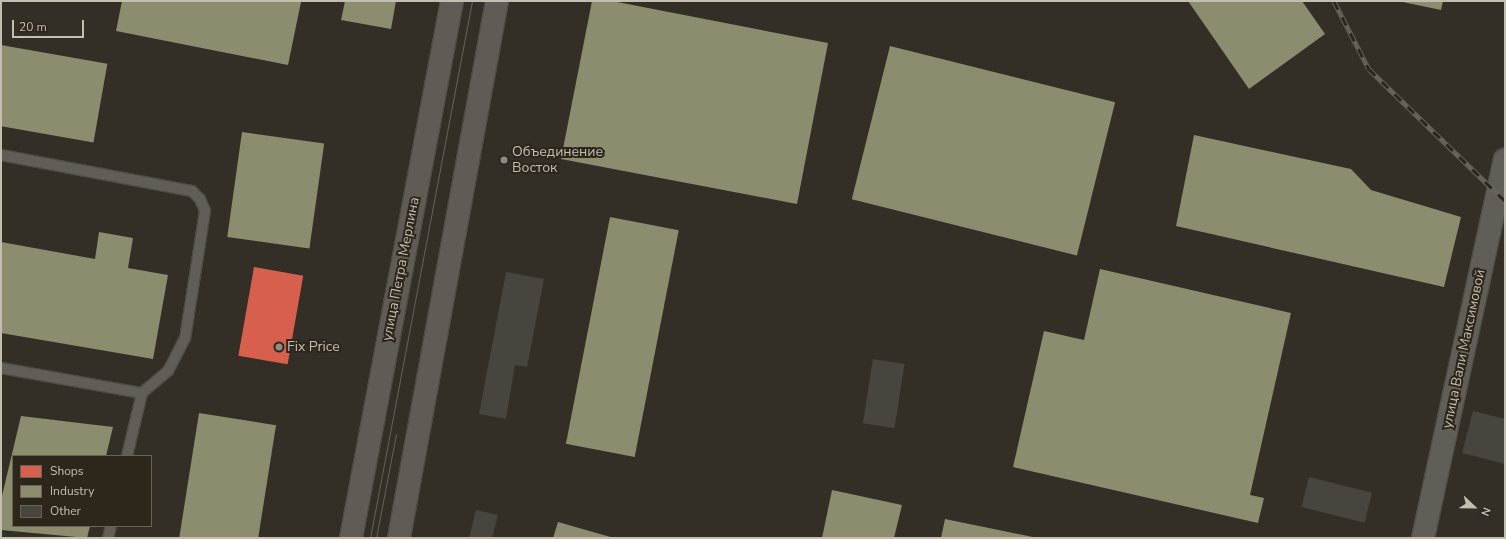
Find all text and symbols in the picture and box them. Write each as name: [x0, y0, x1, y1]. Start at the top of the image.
scale bar: [14, 12, 86, 38]
text: 20 m: [19, 19, 47, 35]
place label: Объединение Восток: [512, 144, 603, 176]
marker: Объединение Восток: [499, 155, 509, 165]
street label: улица Петра Мерлина: [379, 196, 423, 342]
street label: улица Вали Максимовой: [1439, 268, 1489, 430]
place label: Fix Price: [287, 339, 340, 355]
marker: Fix Price: [274, 342, 284, 352]
legend: [12, 455, 152, 527]
text: Shops: [50, 463, 84, 479]
text: Industry: [50, 483, 94, 499]
north arrow: [1454, 487, 1494, 527]
text: Other: [50, 503, 81, 519]
text: N: [1477, 505, 1494, 518]

